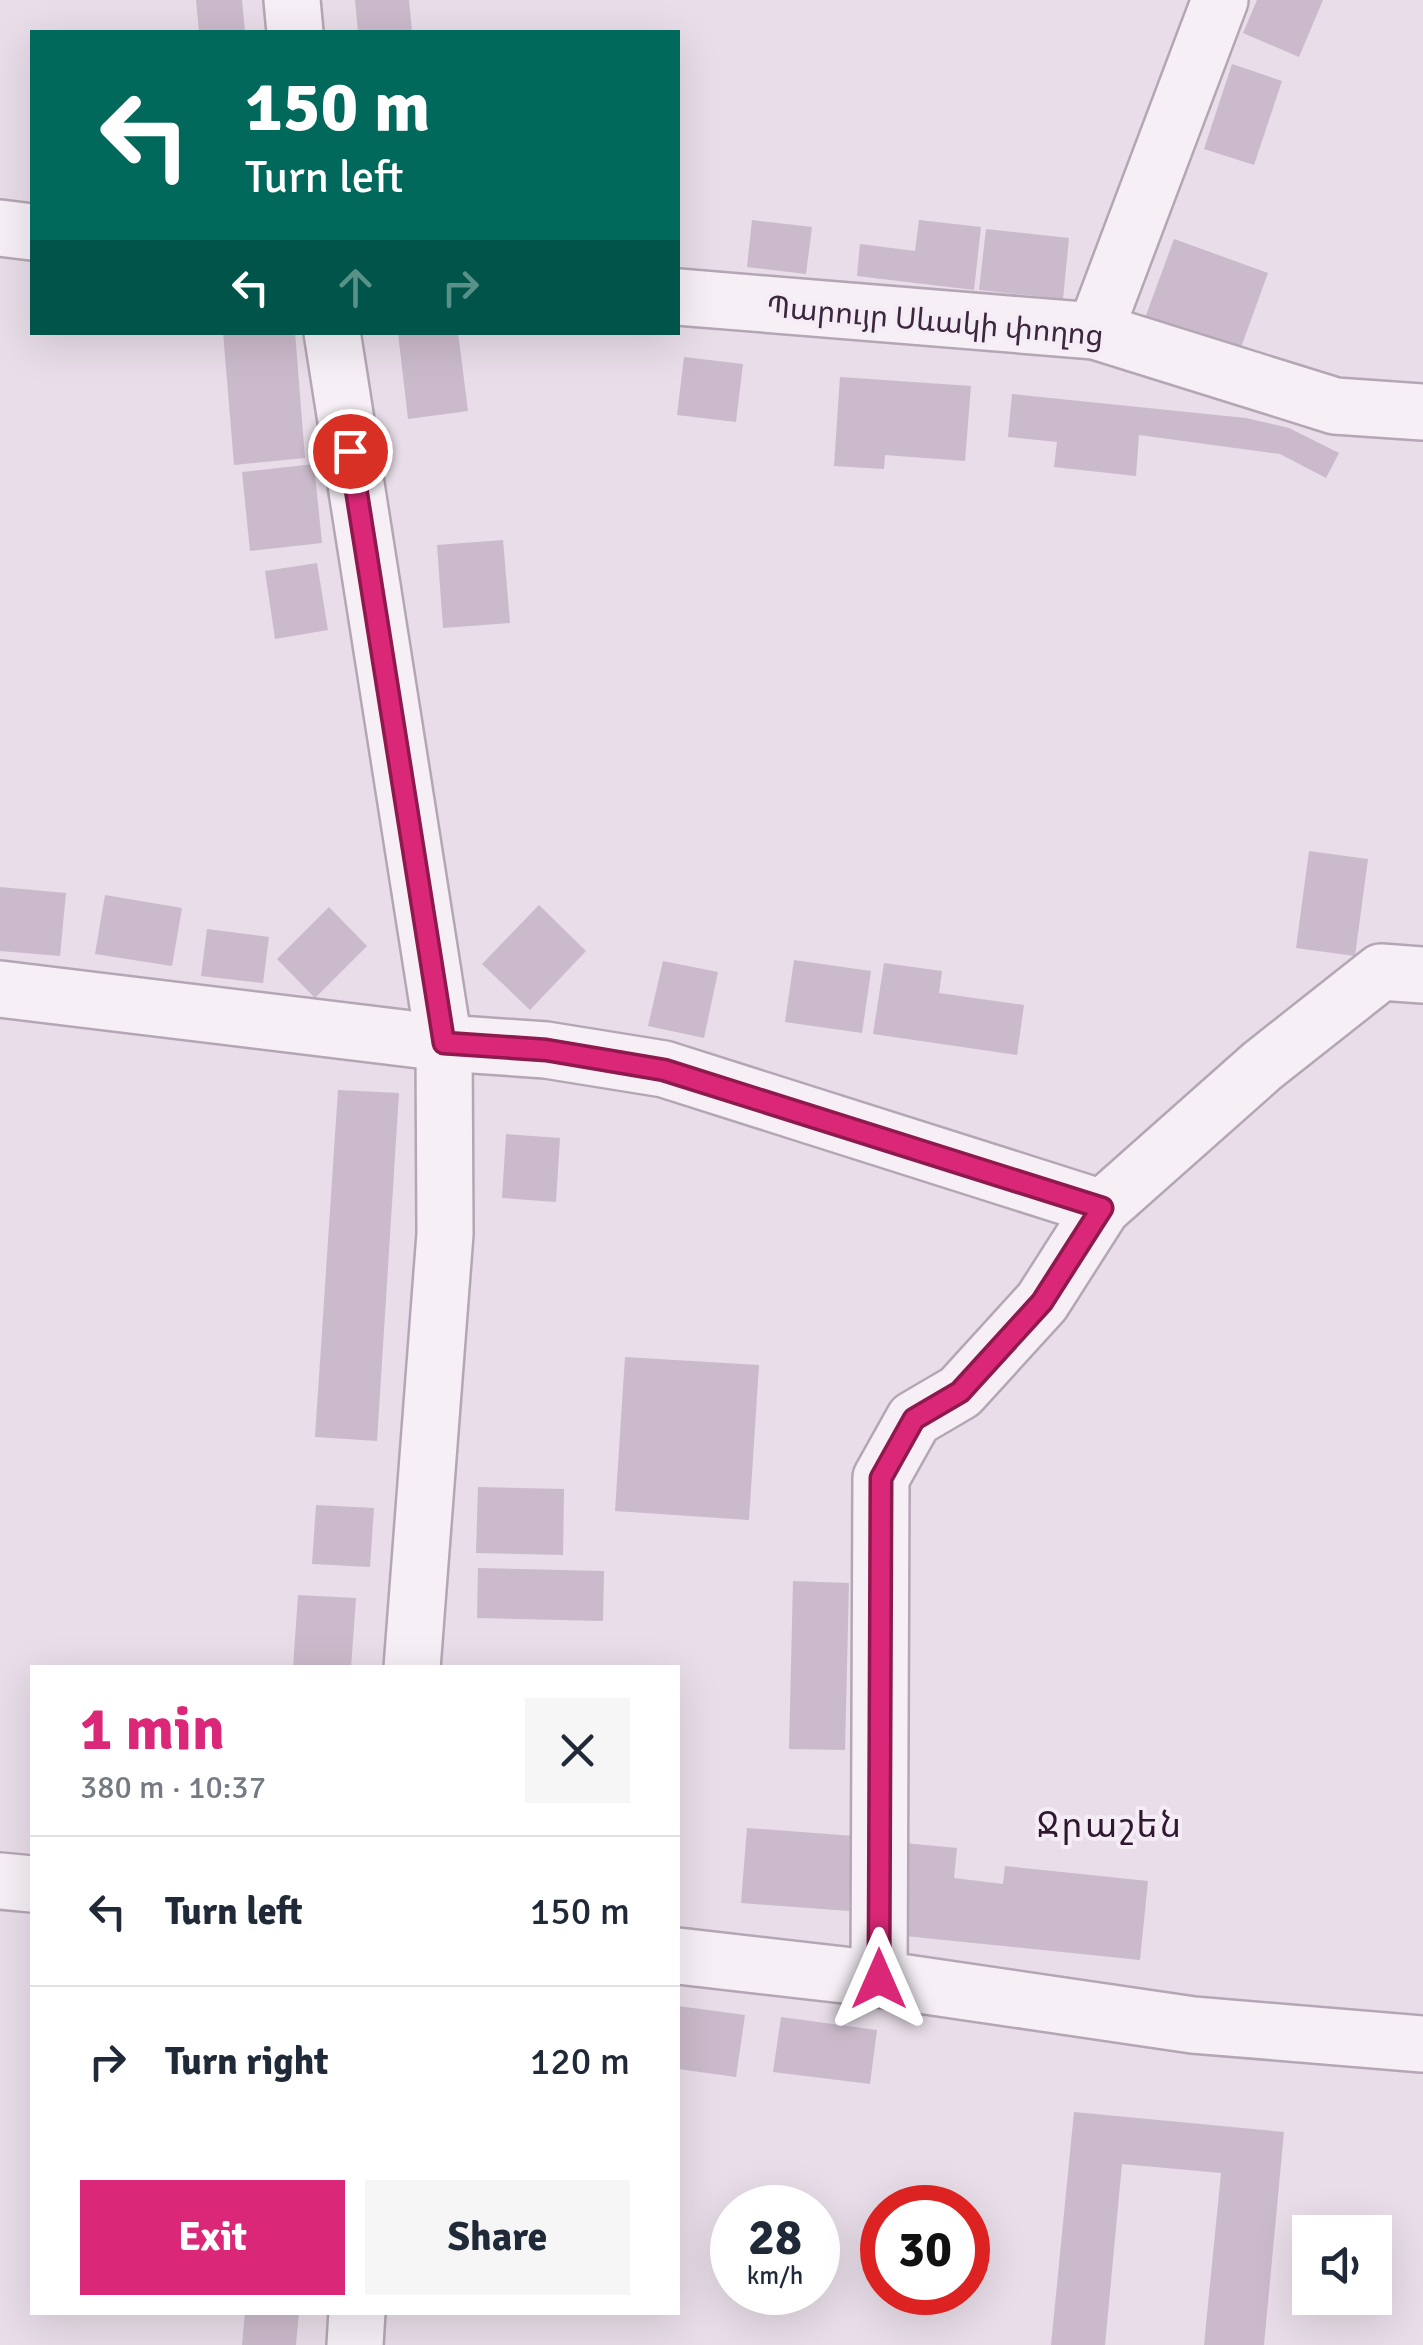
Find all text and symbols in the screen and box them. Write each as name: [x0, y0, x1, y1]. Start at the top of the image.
text: 150 m: [245, 64, 430, 150]
icon: left: [80, 70, 210, 200]
text: Turn left: [245, 150, 404, 205]
icon: left: [223, 260, 278, 315]
icon: ahead: [328, 260, 383, 315]
icon: right: [433, 260, 488, 315]
street label: Պարույր Սևակի փողոց: [765, 288, 1105, 355]
pin: [308, 409, 393, 494]
icon: arrive: [323, 424, 378, 479]
text: 1 min: [80, 1693, 225, 1767]
button: close: [525, 1698, 630, 1803]
text: 380 m · 10:37: [80, 1768, 266, 1807]
district label: Ջրաշեն: [1037, 1804, 1183, 1847]
icon: left: [80, 1884, 135, 1939]
text: Turn left: [165, 1888, 303, 1935]
text: 150 m: [530, 1888, 630, 1935]
position arrow: [827, 1927, 931, 2031]
icon: right: [80, 2034, 135, 2089]
text: Turn right: [165, 2038, 329, 2085]
text: 120 m: [530, 2038, 630, 2085]
button: Exit: [80, 2180, 345, 2295]
button: Share: [365, 2180, 630, 2295]
speed limit sign: 30: [860, 2185, 990, 2315]
text: 28: [748, 2207, 802, 2269]
map controls: [1292, 2215, 1392, 2315]
button: sound: [1292, 2215, 1392, 2315]
text: km/h: [747, 2260, 803, 2291]

